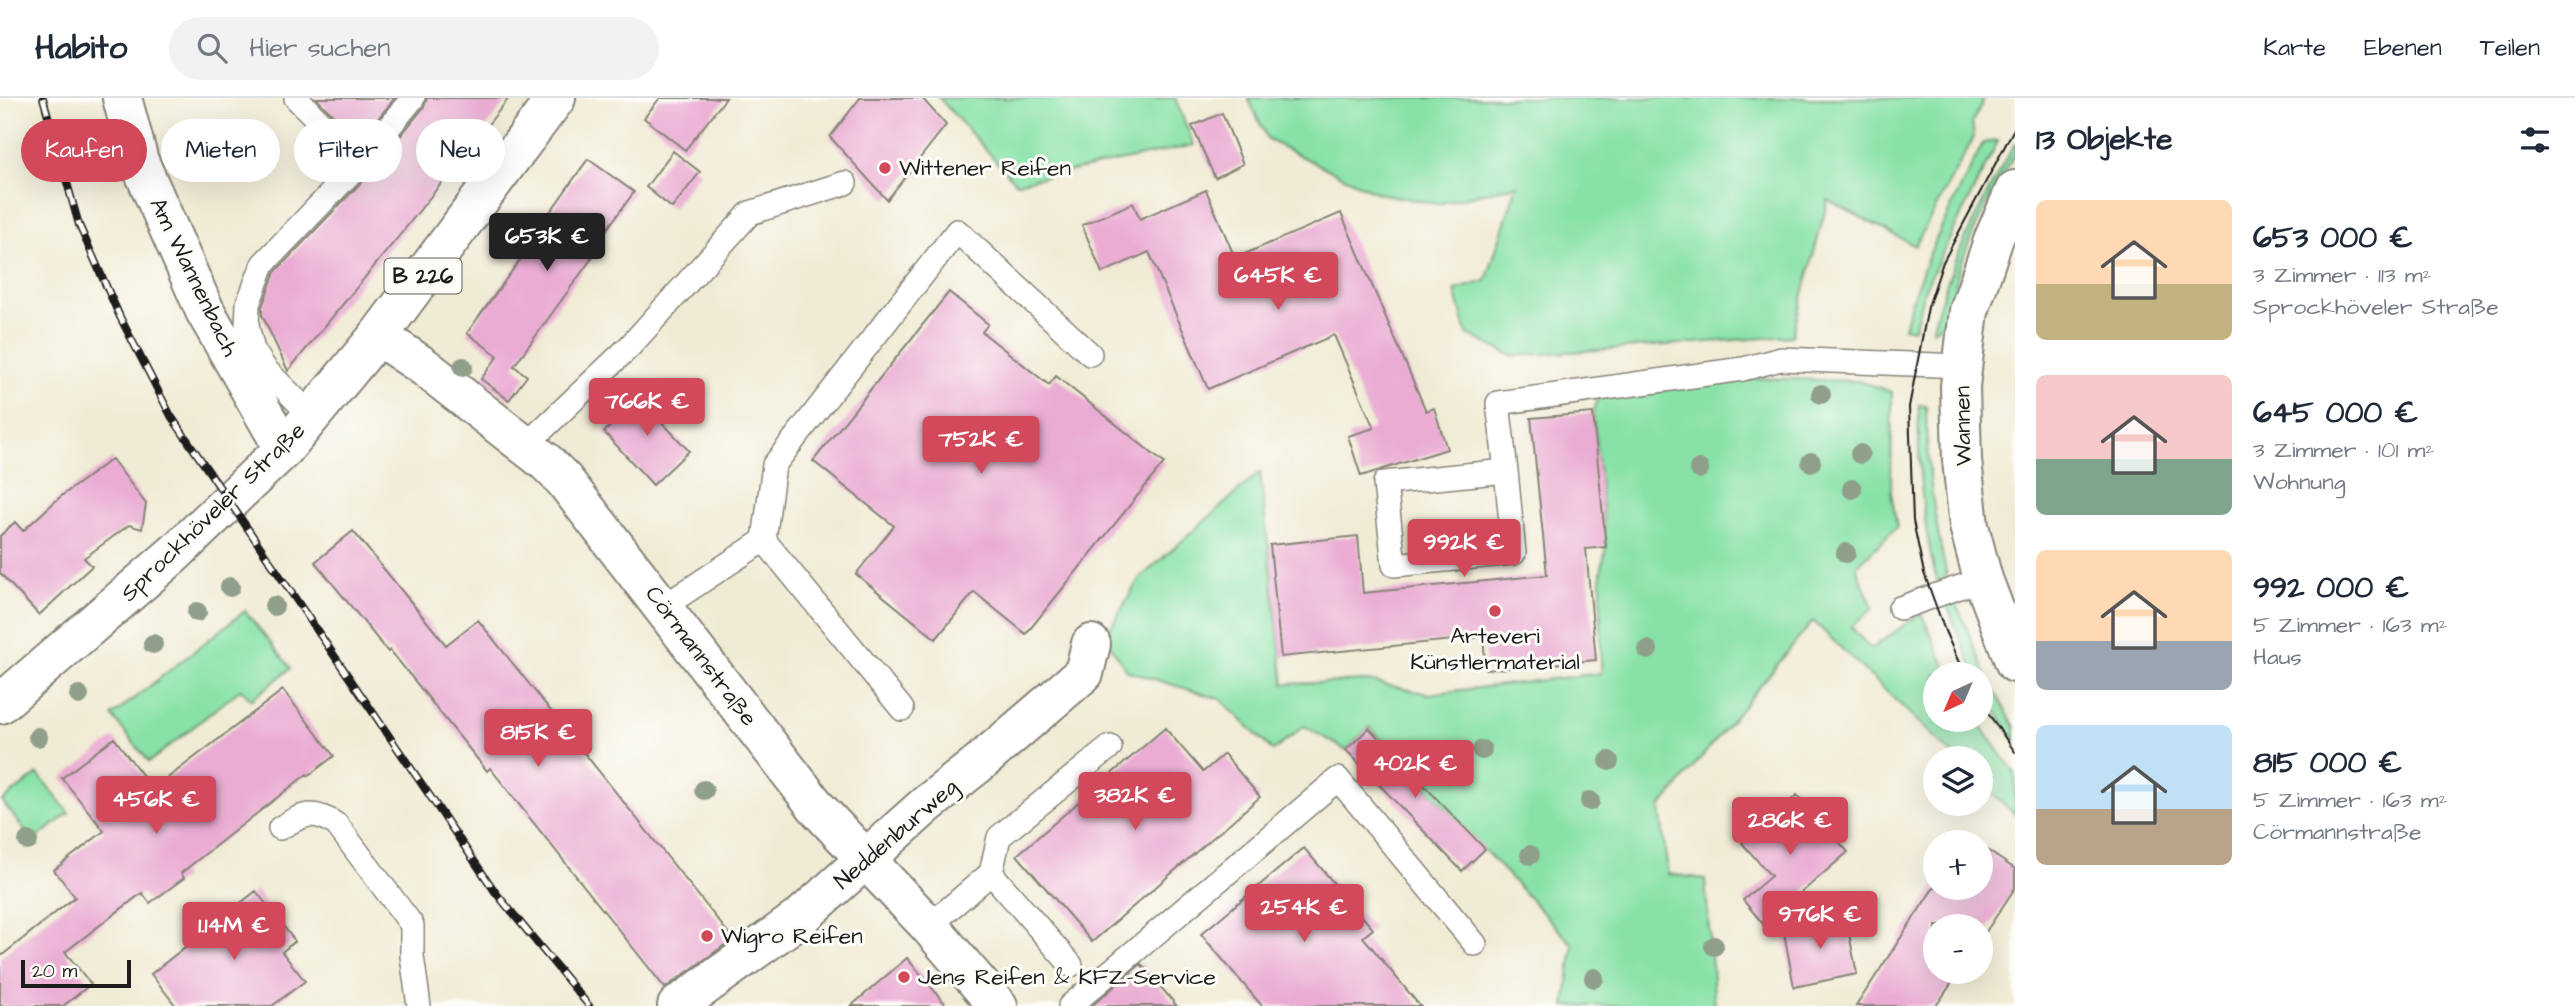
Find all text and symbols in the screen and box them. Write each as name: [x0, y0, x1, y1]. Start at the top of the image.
search box: [169, 17, 659, 80]
text: Habito: [35, 25, 127, 71]
icon: search: [193, 29, 231, 67]
text: Hier suchen: [249, 30, 390, 66]
text: Karte: [2263, 31, 2326, 65]
text: Ebenen: [2364, 31, 2442, 65]
text: Teilen: [2480, 31, 2540, 65]
chip: Kaufen: [21, 119, 147, 182]
chip: Mieten: [161, 119, 280, 182]
chip: Filter: [294, 119, 402, 182]
chip: Neu: [416, 119, 505, 182]
text: 13 Objekte: [2036, 119, 2172, 161]
icon: filters: [2516, 121, 2554, 159]
place label: Wittener Reifen: [899, 152, 1071, 184]
marker: Wittener Reifen: [877, 160, 893, 176]
street label: Am Wannenbach: [142, 192, 246, 362]
pin: 653K €: [490, 214, 604, 273]
text: 653 000 €: [2253, 217, 2413, 259]
text: 653K €: [505, 220, 589, 252]
icon: home: [2092, 228, 2176, 312]
pin: 645K €: [1221, 252, 1335, 312]
road number: B 226: [384, 258, 462, 294]
text: 645K €: [1234, 259, 1322, 291]
text: 3 Zimmer · 113 m²: [2253, 259, 2431, 291]
text: Sprockhöveler Straße: [2253, 291, 2499, 323]
pin: 766K €: [590, 378, 704, 438]
text: 766K €: [605, 385, 689, 417]
street label: Wannen: [1946, 386, 1980, 466]
text: 645 000 €: [2253, 392, 2418, 434]
icon: home: [2092, 403, 2176, 487]
street label: Sprockhöveler Straße: [113, 415, 313, 609]
pin: 752K €: [924, 416, 1038, 476]
text: 752K €: [938, 423, 1024, 455]
text: 3 Zimmer · 101 m²: [2253, 434, 2434, 466]
text: Wohnung: [2253, 466, 2346, 498]
pin: 992K €: [1407, 519, 1521, 579]
text: 992K €: [1424, 526, 1504, 558]
text: 992 000 €: [2253, 567, 2409, 609]
icon: home: [2092, 578, 2176, 662]
street label: Cörmannstraße: [638, 579, 764, 733]
marker: Arteveri Künstlermaterial: [1487, 603, 1503, 619]
text: 5 Zimmer · 163 m²: [2253, 609, 2447, 641]
place label: Arteveri Künstlermaterial: [1410, 620, 1580, 678]
text: Haus: [2253, 641, 2302, 673]
north arrow: [1923, 662, 1993, 732]
map controls: [1923, 662, 1993, 984]
pin: 815K €: [481, 710, 595, 769]
text: 815K €: [500, 716, 576, 748]
pin: 402K €: [1358, 740, 1472, 800]
text: 815 000 €: [2253, 742, 2402, 784]
button: layers: [1923, 746, 1993, 816]
text: 402K €: [1373, 747, 1457, 779]
icon: home: [2092, 753, 2176, 837]
street label: Neddenburweg: [827, 771, 966, 898]
pin: 382K €: [1078, 772, 1192, 832]
pin: 456K €: [99, 776, 213, 836]
text: 382K €: [1094, 779, 1176, 811]
text: 456K €: [112, 783, 200, 815]
text: 5 Zimmer · 163 m²: [2253, 784, 2447, 816]
pin: 286K €: [1733, 798, 1847, 857]
text: 286K €: [1748, 804, 1832, 836]
text: Cörmannstraße: [2253, 816, 2422, 848]
button: +: [1923, 830, 1993, 900]
pin: 254K €: [1247, 884, 1361, 944]
text: 254K €: [1261, 891, 1347, 923]
pin: 976K €: [1763, 892, 1877, 951]
text: 976K €: [1778, 898, 1862, 930]
pin: 1.14M €: [169, 902, 299, 962]
text: 1.14M €: [198, 909, 270, 941]
button: −: [1923, 914, 1993, 984]
place label: Wigro Reifen: [721, 920, 863, 953]
marker: Wigro Reifen: [699, 928, 715, 944]
scale bar: [21, 957, 131, 989]
text: 20 m: [32, 958, 77, 985]
place label: Jens Reifen & KFZ-Service: [918, 961, 1216, 993]
marker: Jens Reifen & KFZ-Service: [896, 969, 912, 985]

